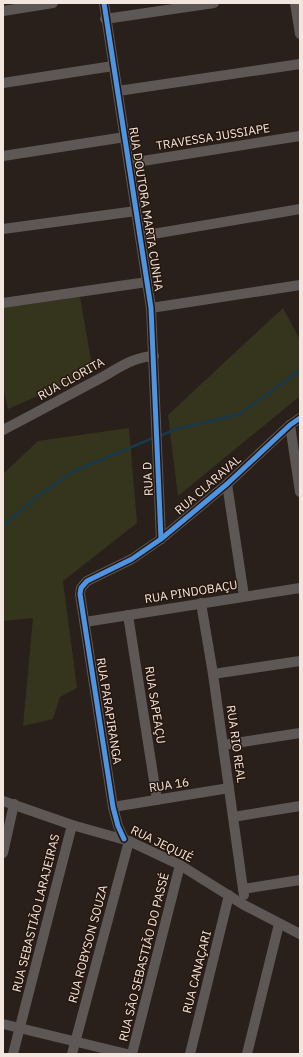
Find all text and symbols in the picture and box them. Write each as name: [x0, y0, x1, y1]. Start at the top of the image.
street label: TRAVESSA JUSSIAPE: [155, 120, 271, 153]
street label: RUA DOUTORA MARTA CUNHA: [126, 126, 167, 292]
street label: RUA CLORITA: [35, 354, 107, 403]
street label: RUA CLARAVAL: [171, 452, 244, 517]
street label: RUA D: [139, 462, 156, 496]
street label: RUA PINDOBAÇU: [143, 577, 239, 606]
street label: RUA PARAPIRANGA: [94, 657, 125, 766]
street label: RUA SAPEAÇU: [142, 665, 169, 745]
street label: RUA RIO REAL: [224, 704, 249, 784]
street label: RUA 16: [148, 774, 190, 795]
street label: RUA JEQUIÉ: [129, 822, 196, 865]
street label: RUA SEBASTIÃO LARAJEIRAS: [9, 832, 62, 993]
street label: RUA SÃO SEBASTIÃO DO PASSÉ: [115, 871, 172, 1043]
street label: RUA ROBYSON SOUZA: [65, 883, 111, 1004]
street label: RUA CANAÇARI: [179, 929, 214, 1015]

